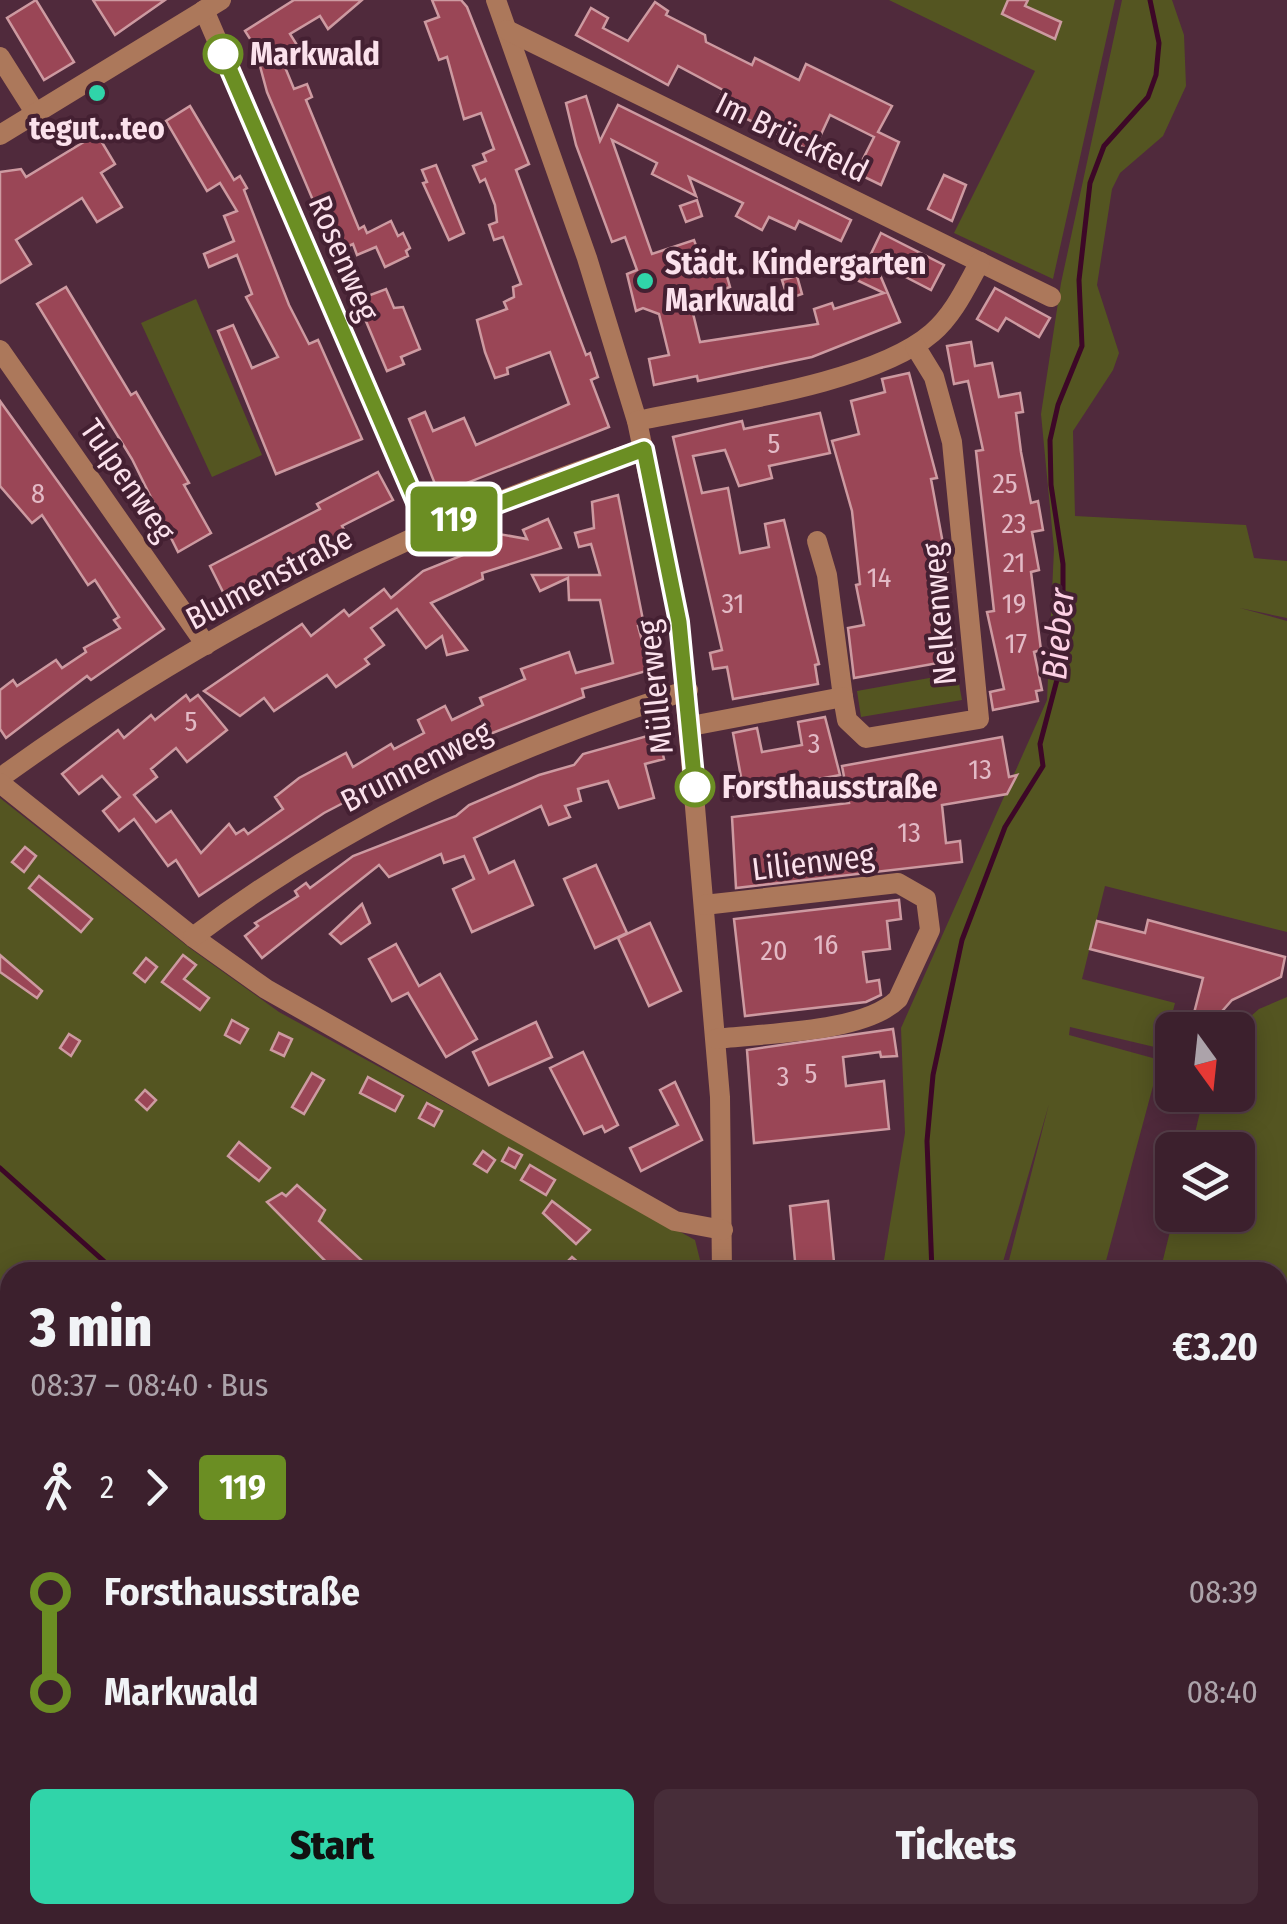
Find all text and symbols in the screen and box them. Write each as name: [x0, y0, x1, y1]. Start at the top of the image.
marker: Markwald: [204, 35, 242, 73]
place label: Markwald: [250, 35, 380, 73]
marker: tegut...teo: [86, 82, 108, 104]
street label: Im Brückfeld: [709, 84, 875, 190]
place label: tegut...teo: [29, 109, 165, 147]
street label: Rosenweg: [301, 190, 387, 326]
place label: Städt. Kindergarten Markwald: [665, 244, 927, 319]
marker: Städt. Kindergarten Markwald: [634, 270, 656, 292]
street label: Tulpenweg: [72, 412, 184, 548]
house number: 5: [768, 427, 780, 460]
house number: 25: [992, 467, 1018, 500]
house number: 8: [31, 477, 45, 510]
line badge: 119: [396, 486, 512, 552]
text: 119: [430, 498, 478, 540]
house number: 23: [1002, 507, 1026, 540]
street label: Blumenstraße: [179, 518, 359, 638]
street label: Nelkenweg: [914, 541, 964, 687]
house number: 21: [1003, 546, 1025, 579]
house number: 14: [867, 561, 891, 594]
water label: Bieber: [1033, 585, 1083, 682]
house number: 31: [722, 587, 744, 620]
house number: 19: [1002, 587, 1026, 620]
street label: Müllerweg: [629, 618, 681, 756]
house number: 17: [1005, 627, 1027, 660]
house number: 5: [185, 705, 197, 738]
street label: Brunnenweg: [334, 712, 498, 820]
house number: 3: [808, 727, 820, 760]
house number: 13: [968, 753, 992, 786]
marker: Forsthausstraße: [676, 768, 714, 806]
place label: Forsthausstraße: [722, 768, 938, 806]
house number: 13: [897, 816, 921, 849]
street label: Lilienweg: [750, 836, 876, 888]
house number: 16: [814, 928, 838, 961]
house number: 20: [761, 934, 787, 967]
north arrow: [1155, 1012, 1255, 1112]
map controls: [1155, 1012, 1255, 1232]
house number: 5: [805, 1057, 817, 1090]
house number: 3: [777, 1060, 789, 1093]
button: layers: [1155, 1132, 1255, 1232]
text: 3 min: [30, 1295, 152, 1361]
text: €3.20: [1173, 1324, 1258, 1370]
text: 08:37 – 08:40 · Bus: [30, 1366, 268, 1404]
icon: walk: [30, 1460, 85, 1515]
icon: forward: [129, 1460, 184, 1515]
text: 119: [219, 1466, 266, 1508]
text: 2: [100, 1468, 114, 1506]
text: Forsthausstraße: [104, 1569, 360, 1615]
text: 08:39: [1189, 1573, 1258, 1611]
text: Markwald: [104, 1669, 258, 1715]
text: 08:40: [1187, 1673, 1258, 1711]
button: Start: [30, 1789, 634, 1904]
button: Tickets: [654, 1789, 1258, 1904]

